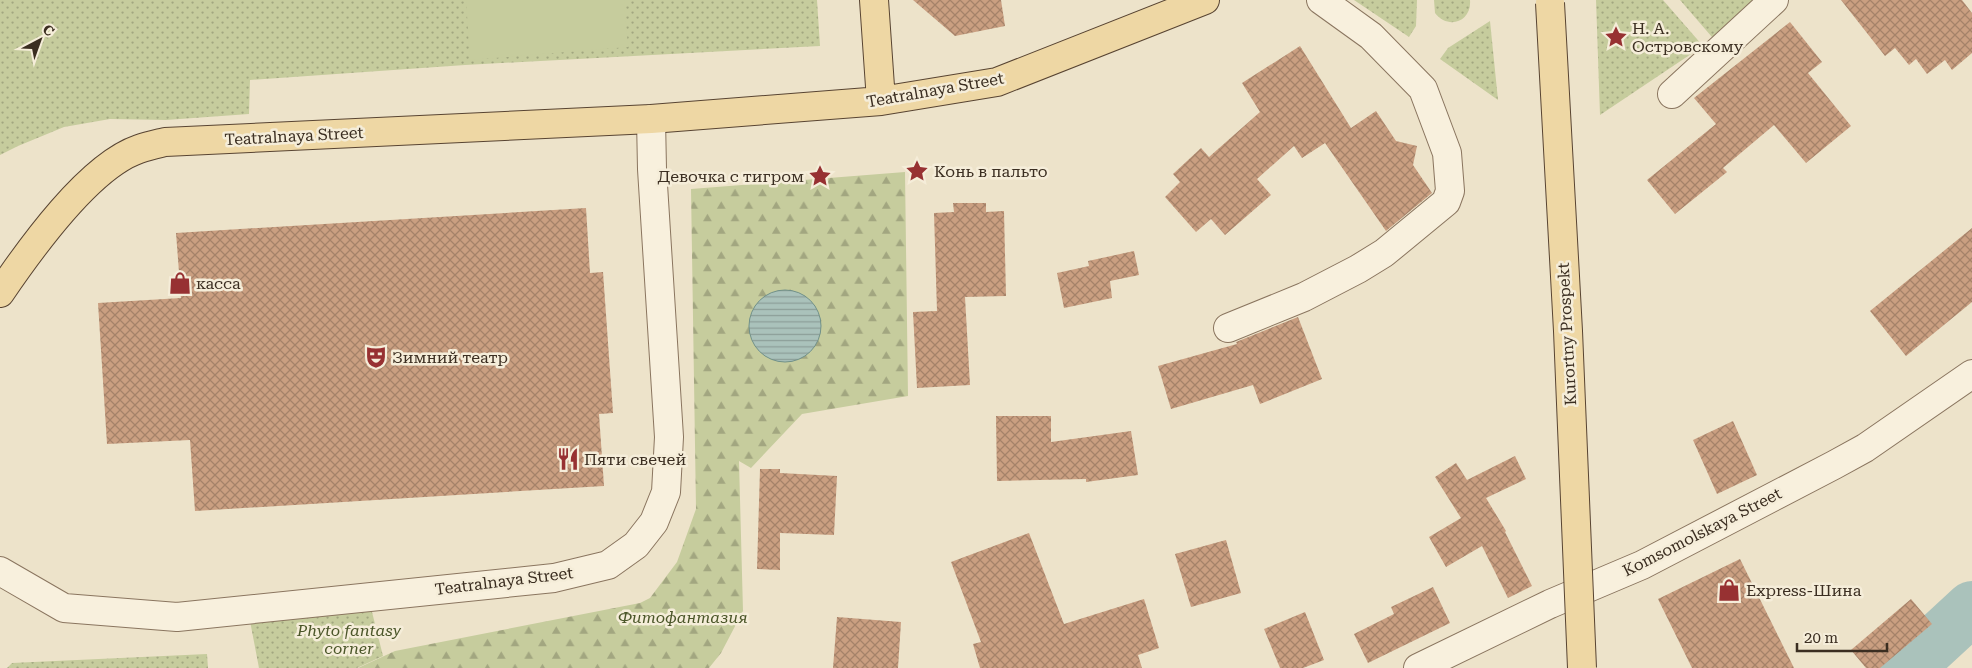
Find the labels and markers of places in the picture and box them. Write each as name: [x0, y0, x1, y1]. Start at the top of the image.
place label: Н. А. Островскому: [1632, 19, 1744, 56]
place icon: Н. А. Островскому: [1603, 24, 1629, 50]
place icon: Конь в пальто: [904, 158, 930, 184]
place label: Конь в пальто: [934, 162, 1048, 181]
place icon: Девочка с тигром: [807, 163, 833, 189]
place label: Девочка с тигром: [658, 167, 804, 186]
shop icon: касса: [167, 270, 193, 296]
place label: касса: [196, 274, 241, 293]
theatre icon: Зимний театр: [363, 344, 389, 370]
place label: Зимний театр: [392, 348, 508, 367]
restaurant icon: Пяти свечей: [555, 446, 581, 472]
place label: Пяти свечей: [584, 450, 686, 469]
shop icon: Express-Шина: [1716, 577, 1742, 603]
place label: Express-Шина: [1746, 581, 1862, 600]

